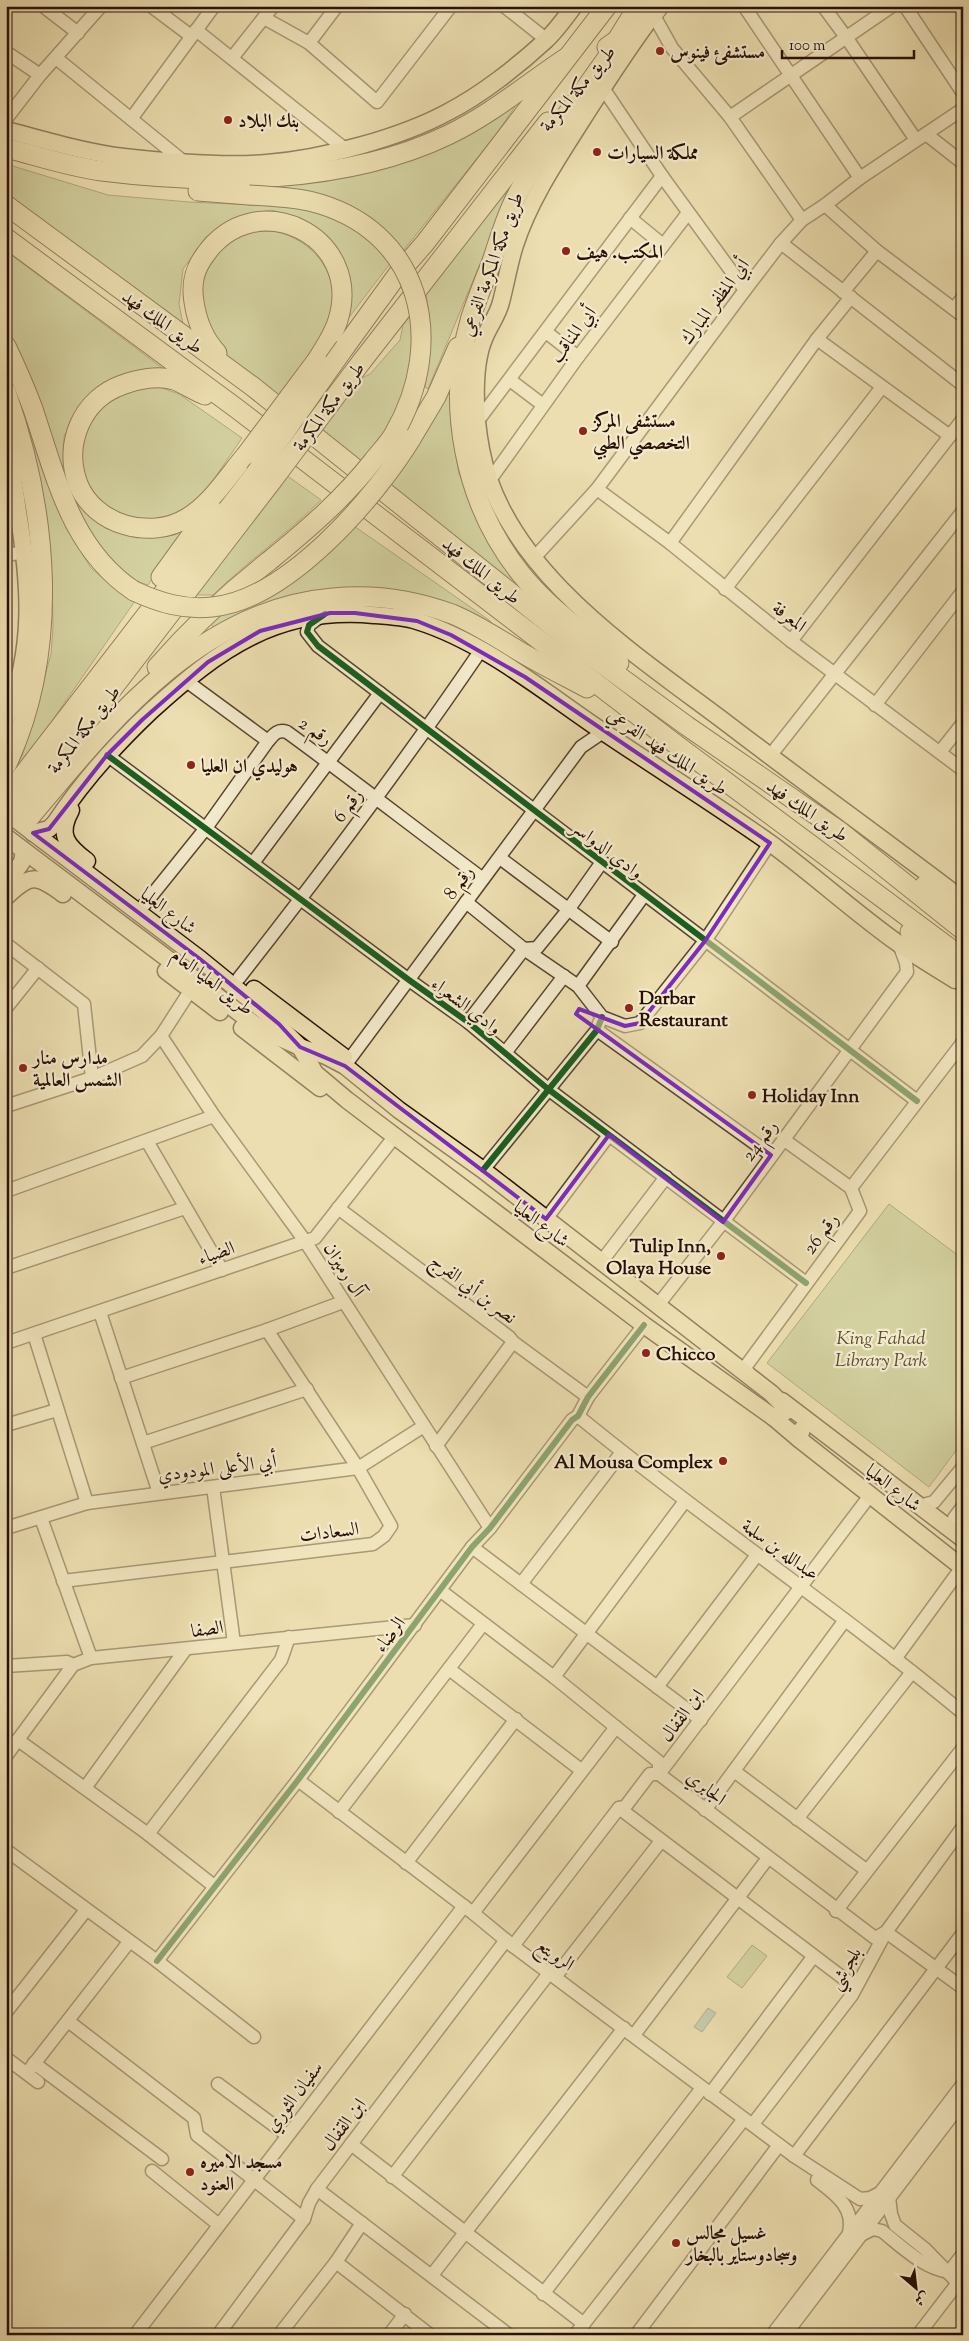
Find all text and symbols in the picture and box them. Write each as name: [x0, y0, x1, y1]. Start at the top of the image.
scale bar: [782, 28, 914, 60]
text: 100 m: [789, 36, 826, 57]
street label: طريق مكة المكرمة: [534, 40, 623, 139]
place label: مستشفئ فينوس: [670, 40, 765, 67]
marker: مستشفئ فينوس: [654, 45, 666, 57]
place label: بنك البلاد: [238, 109, 299, 136]
marker: بنك البلاد: [222, 114, 234, 126]
place label: مملكة السيارات: [607, 141, 699, 168]
marker: مملكة السيارات: [591, 146, 603, 158]
street label: طريق مكة المكرمة الفرعي: [455, 189, 532, 341]
place label: المكتب. هيف: [576, 240, 663, 267]
marker: المكتب. هيف: [560, 245, 572, 257]
street label: أبي المظفر المبارك: [674, 253, 758, 351]
street label: طريق الملك فهد: [115, 284, 208, 362]
street label: أبي المناقب: [543, 301, 605, 369]
street label: طريق مكة المكرمة: [287, 357, 373, 458]
place label: مستشفى المركز التخصصي الطبي: [591, 409, 690, 460]
marker: مستشفى المركز التخصصي الطبي: [577, 425, 589, 437]
street label: طريق الملك فهد: [435, 532, 526, 612]
street label: المعرفة: [766, 596, 811, 640]
street label: طريق مكة المكرمة: [42, 680, 128, 781]
street label: طريق الملك فهد الفرعي: [601, 703, 732, 804]
street label: رقم 2: [290, 711, 337, 756]
place label: هوليدي ان العليا: [201, 754, 298, 781]
marker: هوليدي ان العليا: [185, 759, 197, 771]
street label: طريق الملك فهد: [760, 774, 853, 850]
street label: رقم 6: [327, 784, 373, 831]
street label: وادي الدواسر: [563, 814, 648, 887]
street label: رقم 8: [438, 861, 484, 908]
street label: شارع العليا: [134, 882, 201, 942]
street label: طريق العليا العام: [164, 943, 258, 1024]
street label: وادي الشعراء: [425, 972, 506, 1042]
place label: Darbar Restaurant: [639, 986, 728, 1035]
marker: Darbar Restaurant: [623, 1002, 635, 1014]
place label: مدارس منار الشمس العالمية: [31, 1046, 122, 1095]
marker: مدارس منار الشمس العالمية: [17, 1062, 29, 1074]
place label: Holiday Inn: [762, 1084, 860, 1111]
marker: Holiday Inn: [746, 1089, 758, 1101]
street label: رقم 24: [736, 1115, 788, 1170]
street label: شارع العليا: [507, 1195, 574, 1255]
street label: رقم 26: [798, 1208, 849, 1263]
place label: Tulip Inn, Olaya House: [606, 1234, 711, 1283]
street label: الضياء: [195, 1236, 239, 1273]
street label: آل رميزان: [316, 1238, 371, 1305]
street label: نصر بن أبي الفرج: [422, 1248, 522, 1333]
marker: Tulip Inn, Olaya House: [715, 1250, 727, 1262]
park label: King Fahad Library Park: [835, 1326, 928, 1375]
place label: Chicco: [656, 1342, 716, 1369]
marker: Chicco: [640, 1347, 652, 1359]
street label: أبي الأعلى المودودي: [156, 1447, 279, 1490]
place label: Al Mousa Complex: [554, 1450, 714, 1477]
marker: Al Mousa Complex: [717, 1455, 729, 1467]
street label: شارع العليا: [859, 1459, 926, 1519]
street label: عبدالله بن سلمة: [735, 1514, 824, 1588]
street label: السعادات: [298, 1516, 361, 1551]
street label: الرضاء: [369, 1612, 413, 1659]
street label: الصفا: [189, 1615, 225, 1646]
street label: ابن القفال: [654, 1684, 712, 1749]
street label: الجابري: [680, 1765, 731, 1813]
street label: الرويتع: [529, 1933, 579, 1981]
street label: بلجرشي: [823, 1943, 871, 1997]
street label: سفيان الثوري: [259, 2056, 331, 2139]
street label: ابن القفال: [316, 2093, 374, 2158]
place label: مسجد الاميره العنود: [200, 2150, 282, 2199]
marker: مسجد الاميره العنود: [184, 2166, 196, 2178]
place label: غسيل مجالس وسجادوستاير بالبخار: [684, 2221, 797, 2270]
marker: غسيل مجالس وسجادوستاير بالبخار: [670, 2237, 682, 2249]
north arrow: [892, 2264, 942, 2314]
text: ش: [910, 2286, 932, 2310]

